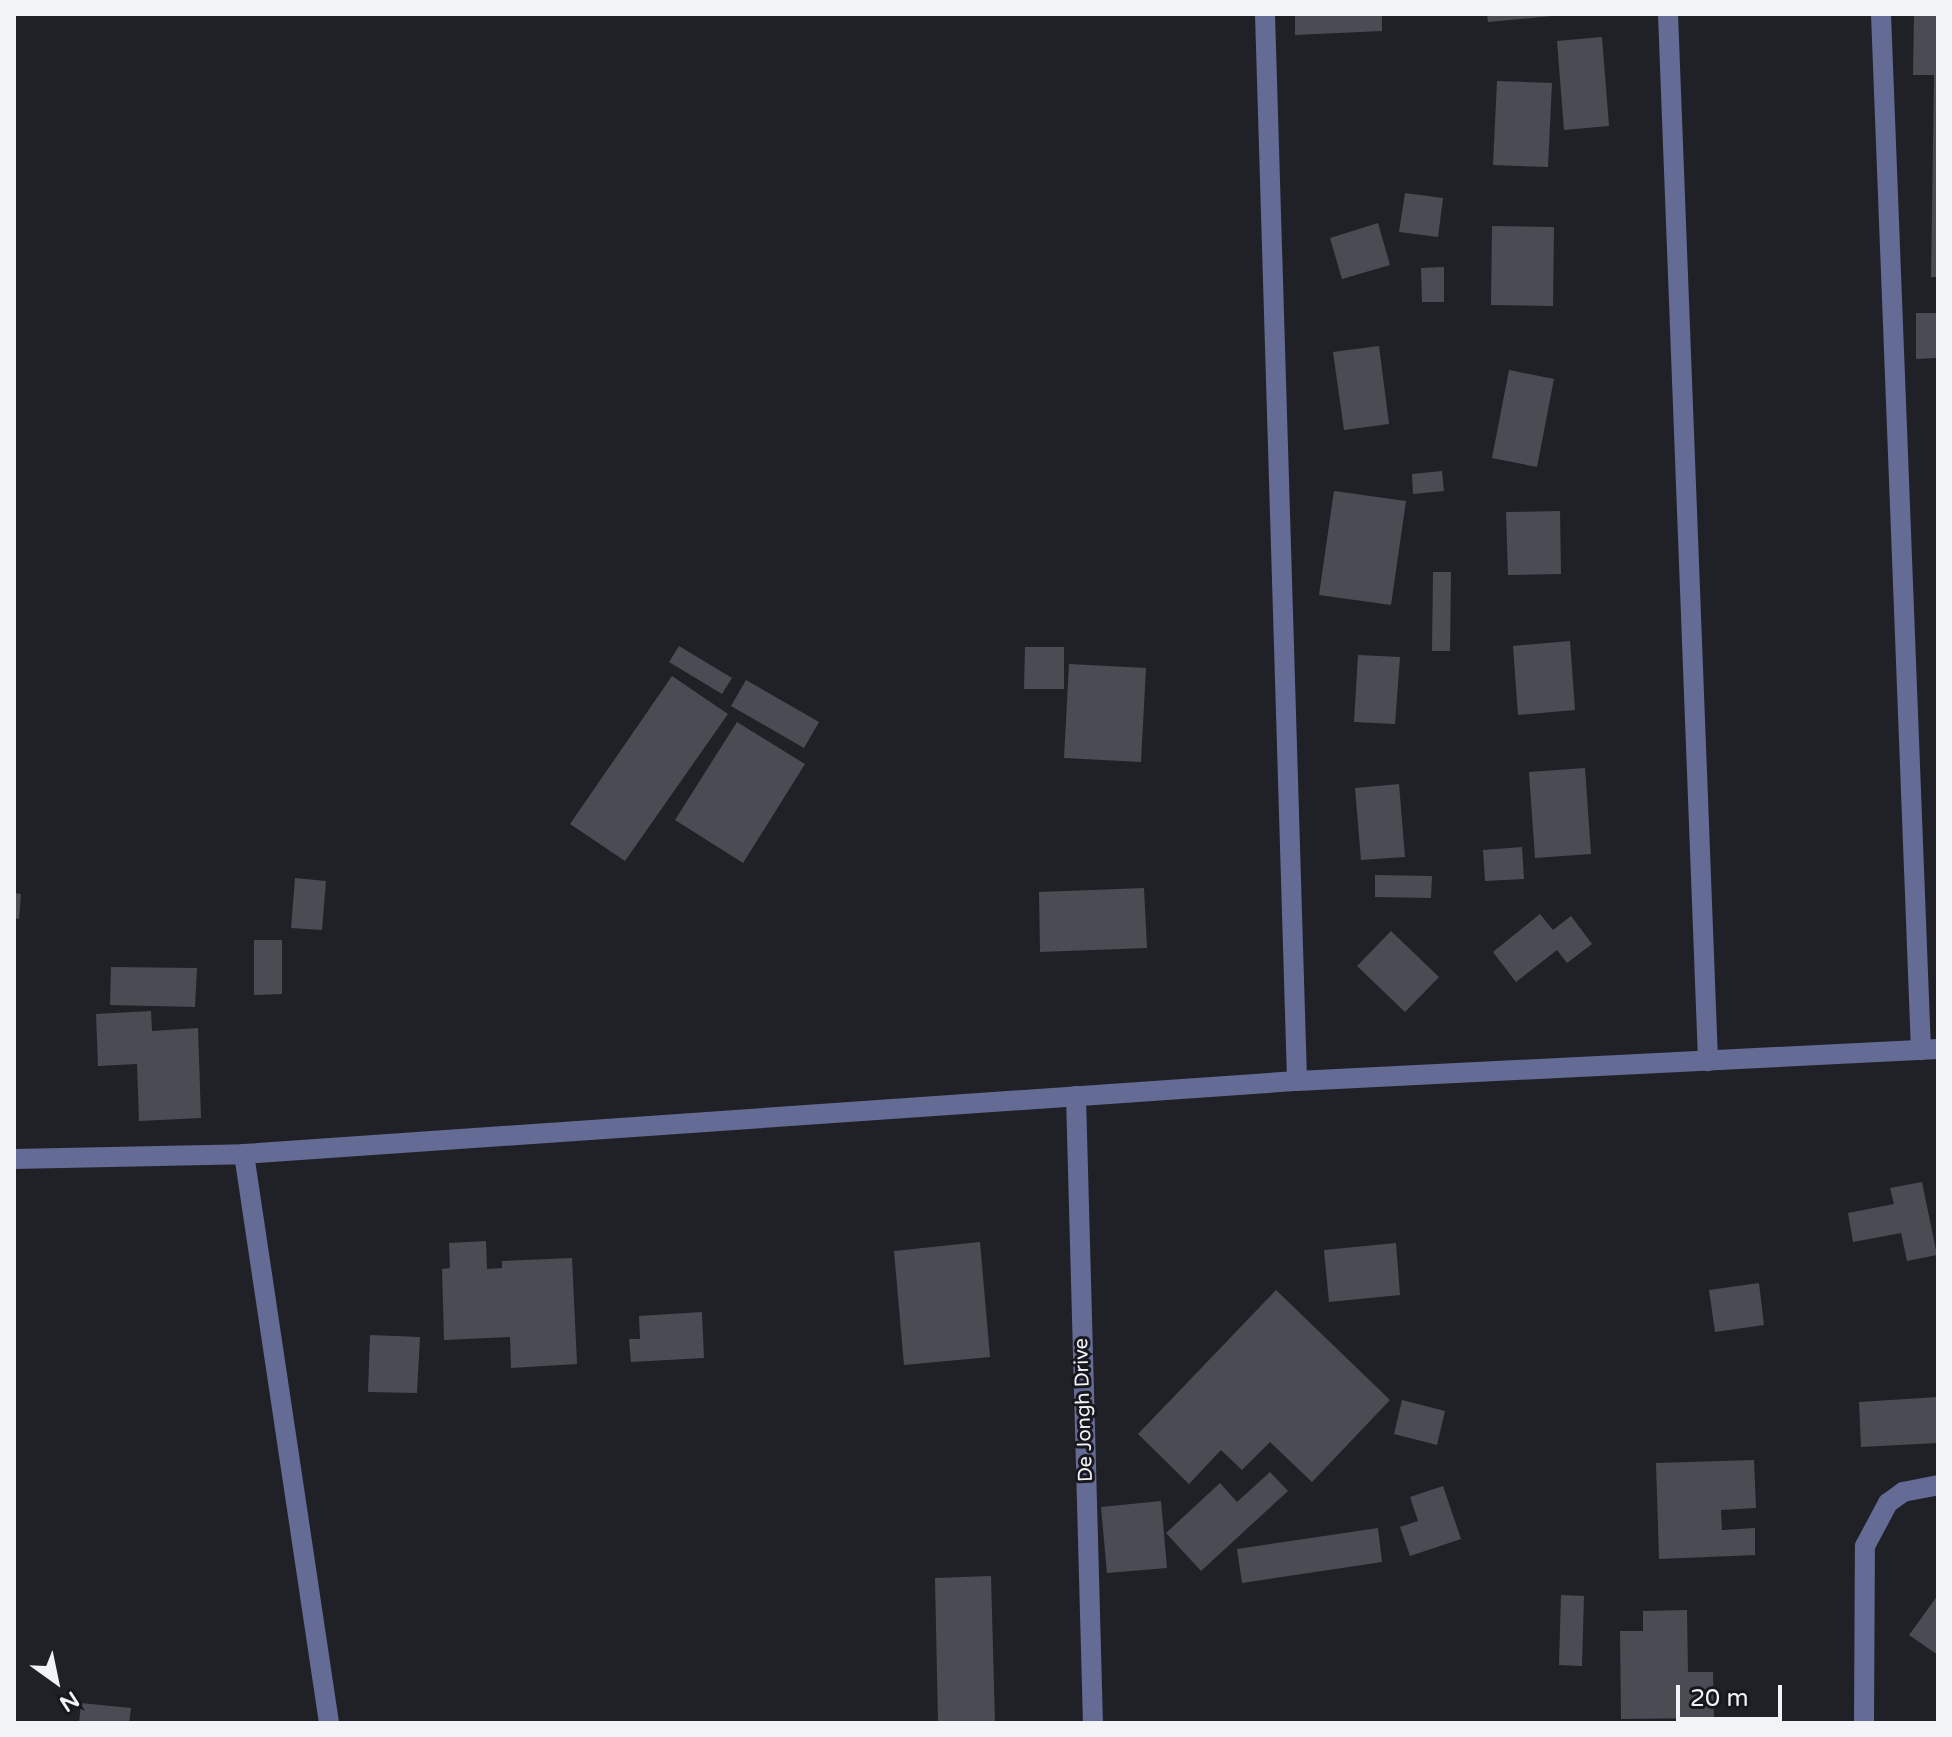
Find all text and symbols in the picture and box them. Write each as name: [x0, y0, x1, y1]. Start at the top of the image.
street label: De Jongh Drive: [1069, 1338, 1099, 1482]
north arrow: [16, 1641, 96, 1721]
scale bar: [1680, 1669, 1786, 1719]
text: 20 m: [1690, 1684, 1748, 1713]
text: N: [55, 1685, 84, 1717]

